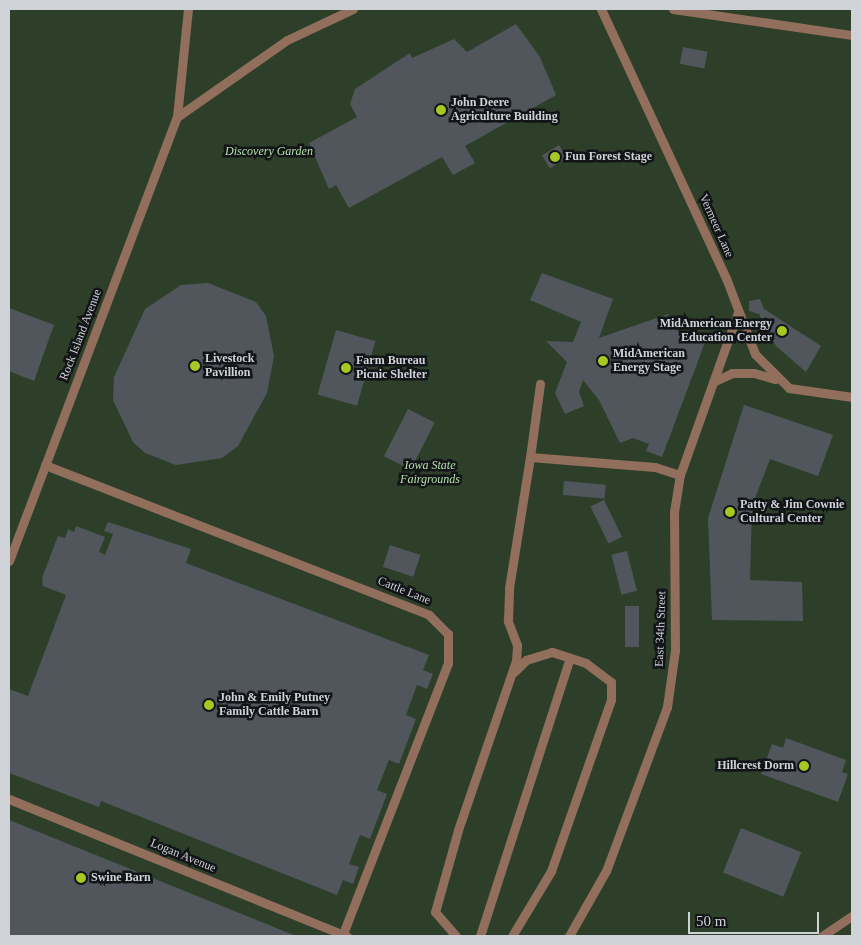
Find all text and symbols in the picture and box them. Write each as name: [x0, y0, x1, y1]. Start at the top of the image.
place label: John Deere Agriculture Building: [451, 96, 558, 124]
marker: John Deere Agriculture Building: [435, 104, 447, 116]
park label: Discovery Garden: [225, 145, 313, 159]
place label: Fun Forest Stage: [565, 150, 652, 164]
marker: Fun Forest Stage: [549, 151, 561, 163]
street label: Vermeer Lane: [696, 192, 736, 260]
street label: Rock Island Avenue: [57, 287, 105, 383]
place label: MidAmerican Energy Education Center: [660, 317, 772, 345]
marker: MidAmerican Energy Education Center: [776, 325, 788, 337]
place label: MidAmerican Energy Stage: [613, 347, 685, 375]
place label: Livestock Pavillion: [205, 352, 254, 380]
place label: Farm Bureau Picnic Shelter: [356, 354, 427, 382]
marker: MidAmerican Energy Stage: [597, 355, 609, 367]
marker: Livestock Pavillion: [189, 360, 201, 372]
marker: Farm Bureau Picnic Shelter: [340, 362, 352, 374]
park label: Iowa State Fairgrounds: [400, 459, 460, 487]
place label: Patty & Jim Cownie Cultural Center: [740, 498, 844, 526]
marker: Patty & Jim Cownie Cultural Center: [724, 506, 736, 518]
street label: Cattle Lane: [376, 574, 432, 608]
street label: East 34th Street: [652, 591, 670, 667]
place label: John & Emily Putney Family Cattle Barn: [219, 691, 330, 719]
marker: John & Emily Putney Family Cattle Barn: [203, 699, 215, 711]
place label: Hillcrest Dorm: [717, 759, 794, 773]
marker: Hillcrest Dorm: [798, 760, 810, 772]
street label: Logan Avenue: [148, 836, 218, 876]
place label: Swine Barn: [91, 871, 151, 885]
marker: Swine Barn: [75, 872, 87, 884]
scale bar: [691, 902, 822, 934]
text: 50 m: [696, 913, 726, 929]

